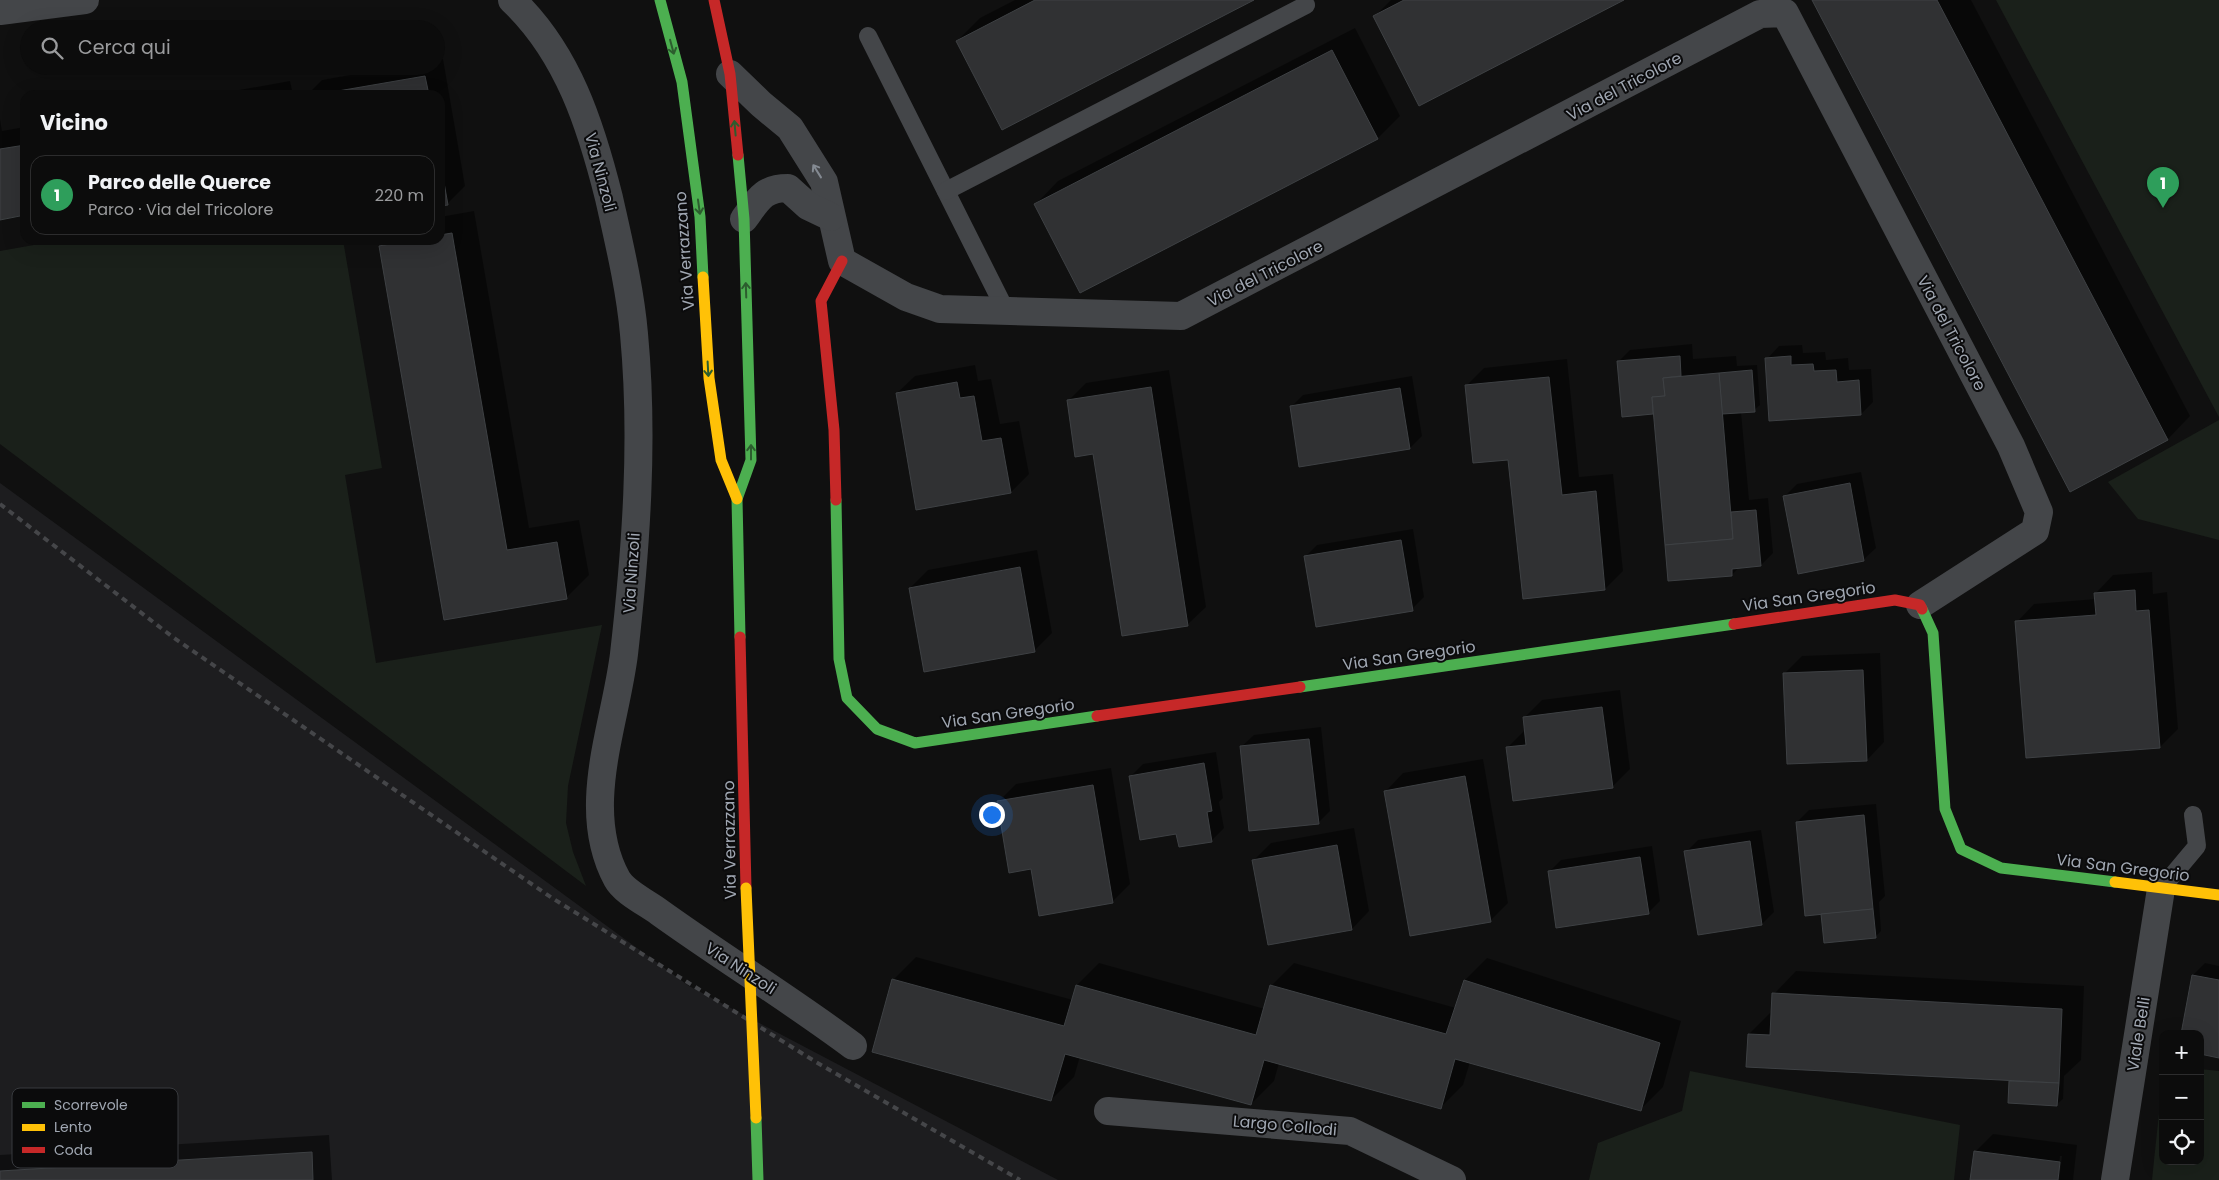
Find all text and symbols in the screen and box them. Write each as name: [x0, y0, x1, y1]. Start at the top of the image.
search box: [20, 20, 445, 75]
icon: search: [38, 34, 66, 62]
text: Cerca qui: [78, 34, 171, 61]
one-way arrow: [668, 39, 678, 55]
street label: Via del Tricolore: [1563, 46, 1686, 126]
text: Vicino: [40, 108, 108, 137]
one-way arrow: [730, 120, 740, 136]
street label: Via Ninzoli: [579, 130, 622, 214]
one-way arrow: [812, 165, 822, 179]
pin: 1: [2147, 167, 2179, 208]
text: Parco delle Querce: [88, 169, 271, 196]
text: 1: [54, 184, 60, 207]
text: 220 m: [375, 184, 424, 207]
street label: Via Verrazzano: [669, 191, 700, 311]
text: Parco · Via del Tricolore: [88, 198, 273, 221]
one-way arrow: [694, 199, 704, 215]
street label: Via del Tricolore: [1203, 234, 1327, 313]
street label: Via del Tricolore: [1912, 272, 1992, 395]
one-way arrow: [741, 282, 751, 298]
one-way arrow: [704, 361, 713, 377]
one-way arrow: [746, 445, 756, 461]
street label: Via Ninzoli: [617, 532, 646, 614]
street label: Via San Gregorio: [1741, 576, 1877, 617]
street label: Via San Gregorio: [1341, 635, 1477, 676]
street label: Via San Gregorio: [940, 693, 1076, 734]
street label: Via Verrazzano: [717, 780, 742, 900]
your location: [979, 802, 1005, 828]
street label: Via San Gregorio: [2055, 848, 2191, 887]
street label: Via Ninzoli: [701, 937, 781, 1000]
street label: Viale Belli: [2121, 995, 2156, 1073]
map controls: [2159, 1030, 2204, 1165]
button: +: [2159, 1030, 2204, 1075]
button: −: [2159, 1075, 2204, 1120]
legend: [12, 1088, 178, 1168]
text: Scorrevole: [54, 1095, 128, 1115]
street label: Largo Collodi: [1232, 1109, 1338, 1142]
text: Lento: [54, 1117, 92, 1137]
button: locate: [2159, 1120, 2204, 1165]
text: Coda: [54, 1140, 93, 1160]

